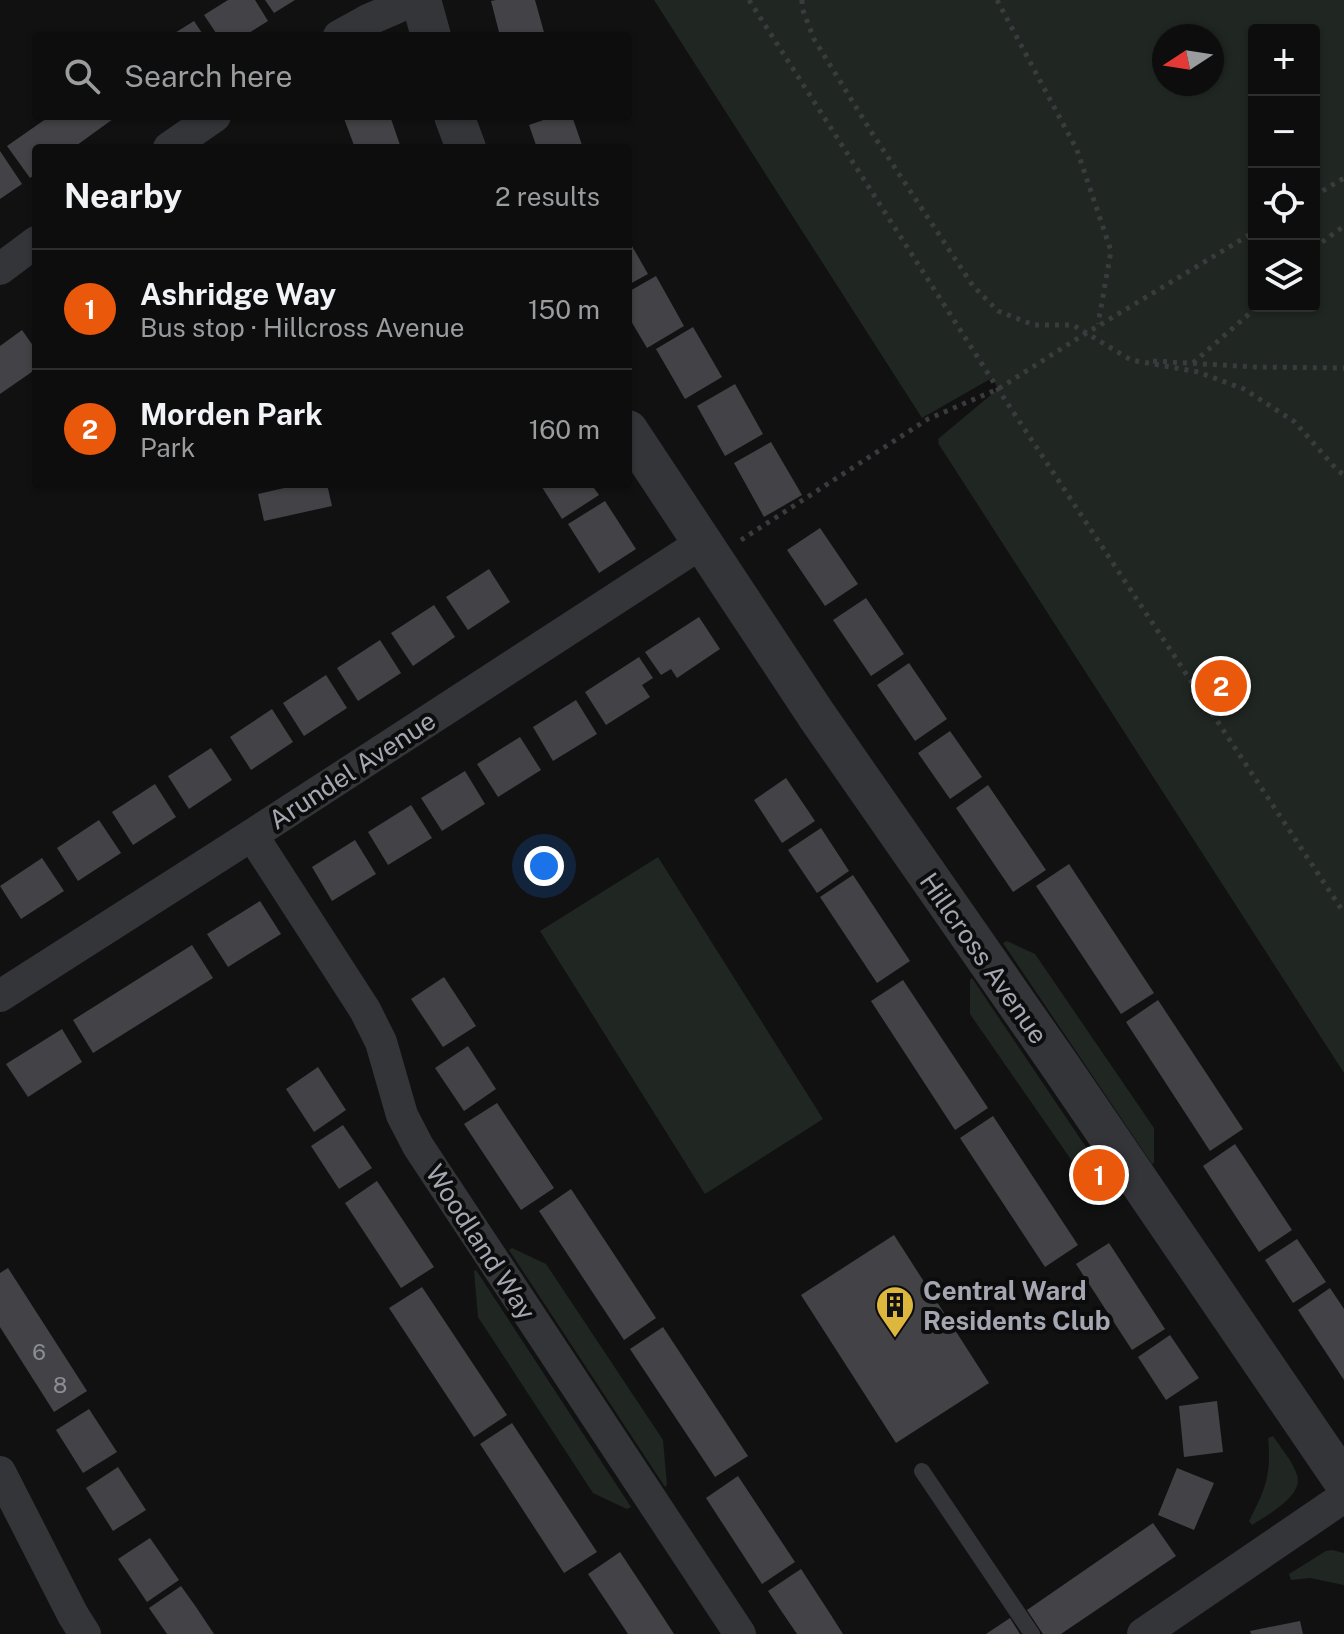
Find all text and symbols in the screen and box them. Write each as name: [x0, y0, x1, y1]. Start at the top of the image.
north arrow: [1152, 24, 1224, 96]
map controls: [1248, 24, 1320, 312]
button: +: [1248, 24, 1320, 96]
search box: [32, 32, 632, 120]
icon: search: [60, 54, 104, 98]
text: Search here: [124, 58, 292, 94]
button: −: [1248, 96, 1320, 168]
button: locate: [1248, 168, 1320, 240]
text: Nearby: [64, 176, 182, 216]
text: 2 results: [495, 181, 600, 212]
button: layers: [1248, 240, 1320, 312]
text: Ashridge Way: [140, 276, 336, 312]
text: 1: [84, 294, 96, 325]
text: 150 m: [528, 294, 600, 325]
text: Bus stop · Hillcross Avenue: [140, 312, 465, 343]
text: Morden Park: [140, 396, 323, 432]
text: 2: [82, 414, 98, 445]
text: 160 m: [529, 414, 600, 445]
text: Park: [140, 432, 195, 463]
pin: 2: [1195, 656, 1247, 716]
street label: Arundel Avenue: [263, 705, 441, 835]
your location: [524, 846, 564, 886]
street label: Hillcross Avenue: [913, 867, 1055, 1049]
pin: 1: [1073, 1145, 1125, 1205]
street label: Woodland Way: [419, 1159, 543, 1325]
place label: Central Ward Residents Club: [923, 1275, 1110, 1336]
building icon: Central Ward Residents Club: [874, 1284, 916, 1339]
house number: 6: [32, 1339, 46, 1365]
house number: 8: [53, 1372, 67, 1398]

